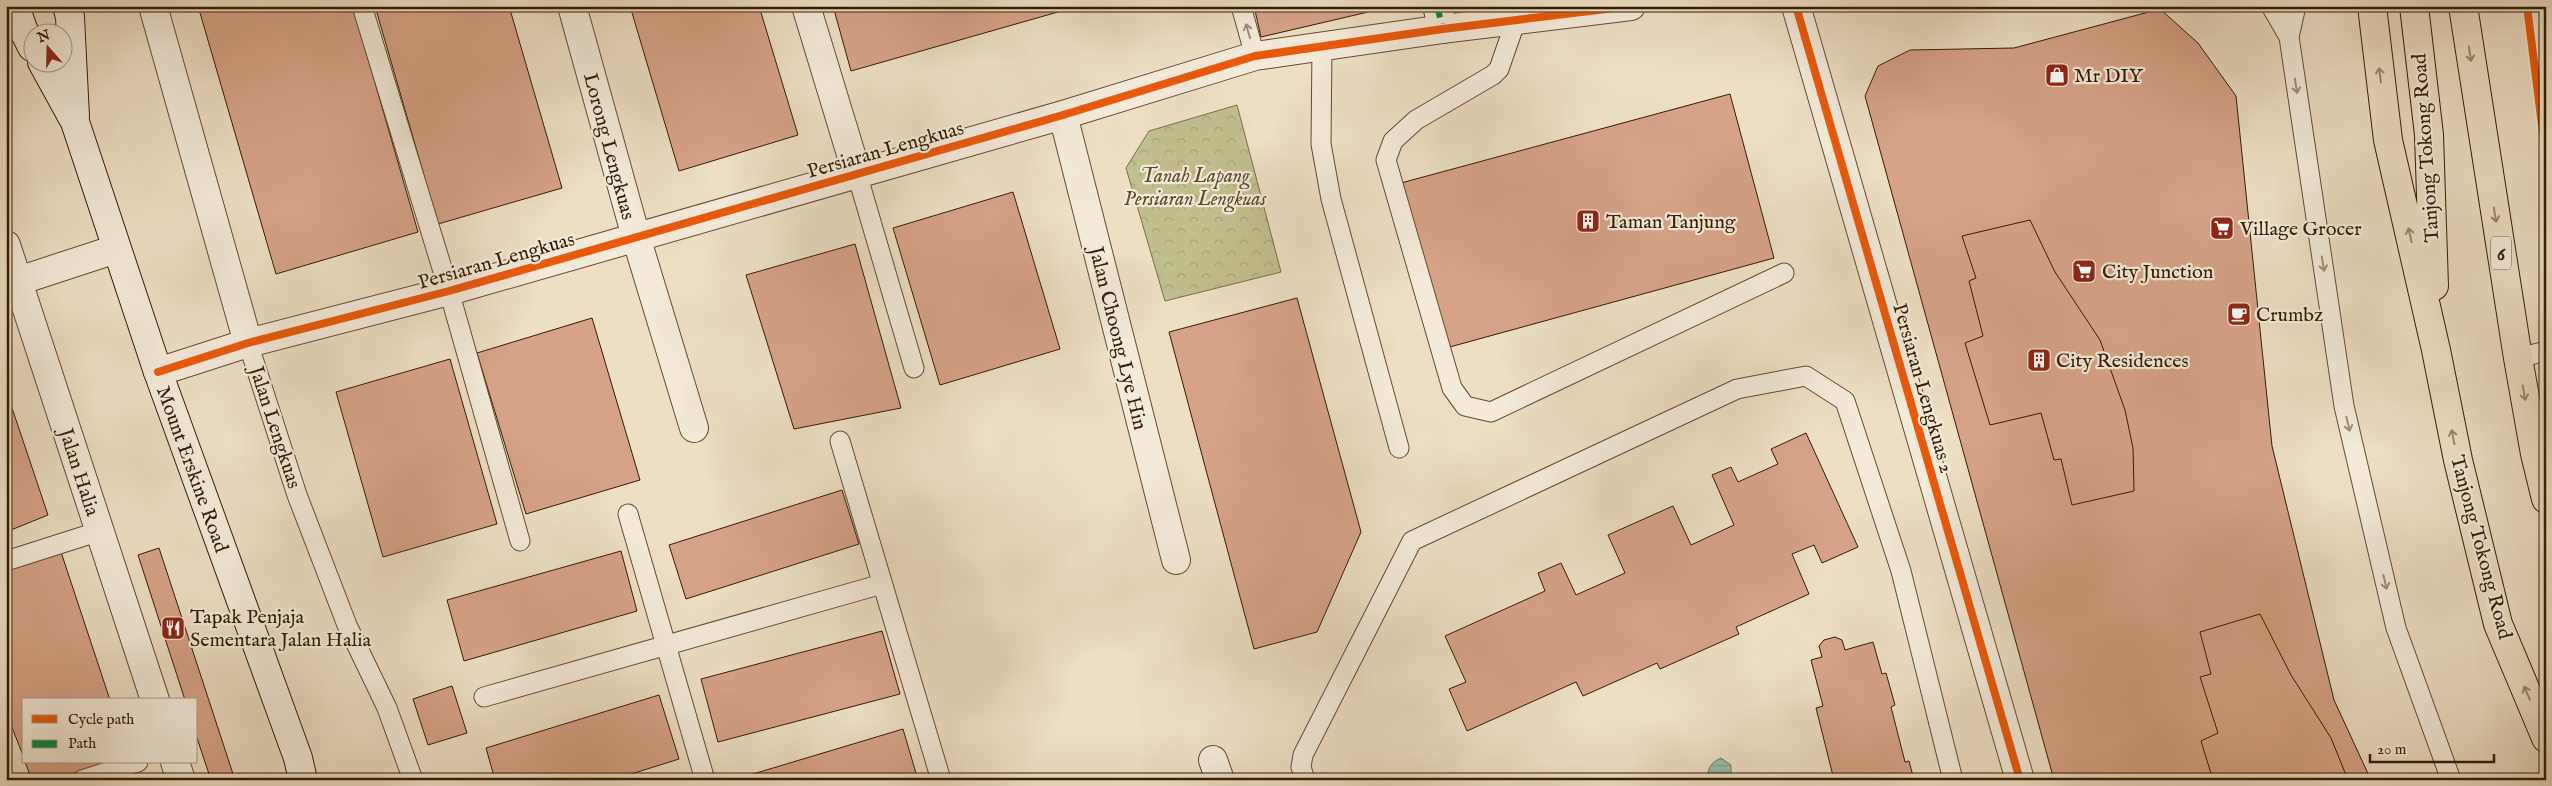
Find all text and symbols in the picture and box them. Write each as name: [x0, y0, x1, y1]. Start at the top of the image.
north arrow: [22, 22, 72, 72]
one-way arrow: [1243, 24, 1252, 40]
text: N: [34, 26, 53, 48]
one-way arrow: [2466, 46, 2476, 62]
street label: Tanjong Tokong Road: [2407, 52, 2446, 243]
shop icon: Mr DIY: [2044, 62, 2070, 88]
place label: Mr DIY: [2074, 64, 2144, 89]
one-way arrow: [2375, 67, 2385, 83]
street label: Lorong Lengkuas: [577, 70, 640, 222]
one-way arrow: [2291, 77, 2301, 93]
street label: Persiaran Lengkuas: [804, 116, 967, 185]
park label: Tanah Lapang Persiaran Lengkuas: [1124, 164, 1266, 213]
one-way arrow: [2491, 207, 2501, 223]
building icon: Taman Tanjung: [1575, 208, 1601, 234]
place label: Taman Tanjung: [1606, 210, 1737, 235]
supermarket icon: Village Grocer: [2209, 215, 2235, 241]
place label: Village Grocer: [2239, 217, 2362, 242]
street label: Persiaran Lengkuas: [415, 227, 578, 296]
one-way arrow: [2405, 227, 2414, 243]
road number: 6: [2491, 237, 2511, 270]
street label: Jalan Choong Lye Hin: [1082, 242, 1152, 433]
one-way arrow: [2318, 255, 2328, 271]
supermarket icon: City Junction: [2071, 258, 2097, 284]
place label: City Junction: [2102, 260, 2214, 285]
street label: Persiaran Lengkuas 2: [1886, 301, 1959, 476]
cafe icon: Crumbz: [2226, 301, 2252, 327]
place label: Crumbz: [2256, 303, 2323, 328]
building icon: City Residences: [2026, 347, 2052, 373]
place label: City Residences: [2056, 349, 2188, 374]
street label: Jalan Lengkuas: [242, 361, 306, 492]
street label: Mount Erskine Road: [150, 383, 233, 556]
one-way arrow: [2519, 384, 2529, 400]
one-way arrow: [2344, 415, 2353, 431]
street label: Jalan Halia: [52, 424, 105, 520]
one-way arrow: [2448, 429, 2458, 445]
street label: Tanjong Tokong Road: [2444, 453, 2517, 642]
one-way arrow: [2381, 574, 2390, 590]
place label: Tapak Penjaja Sementara Jalan Halia: [190, 605, 372, 653]
restaurant icon: Tapak Penjaja Sementara Jalan Halia: [160, 615, 186, 641]
one-way arrow: [2522, 686, 2531, 701]
legend: [22, 698, 198, 764]
text: Cycle path: [68, 710, 134, 729]
scale bar: [2370, 731, 2493, 763]
text: Path: [68, 734, 96, 753]
text: 20 m: [2377, 740, 2407, 759]

